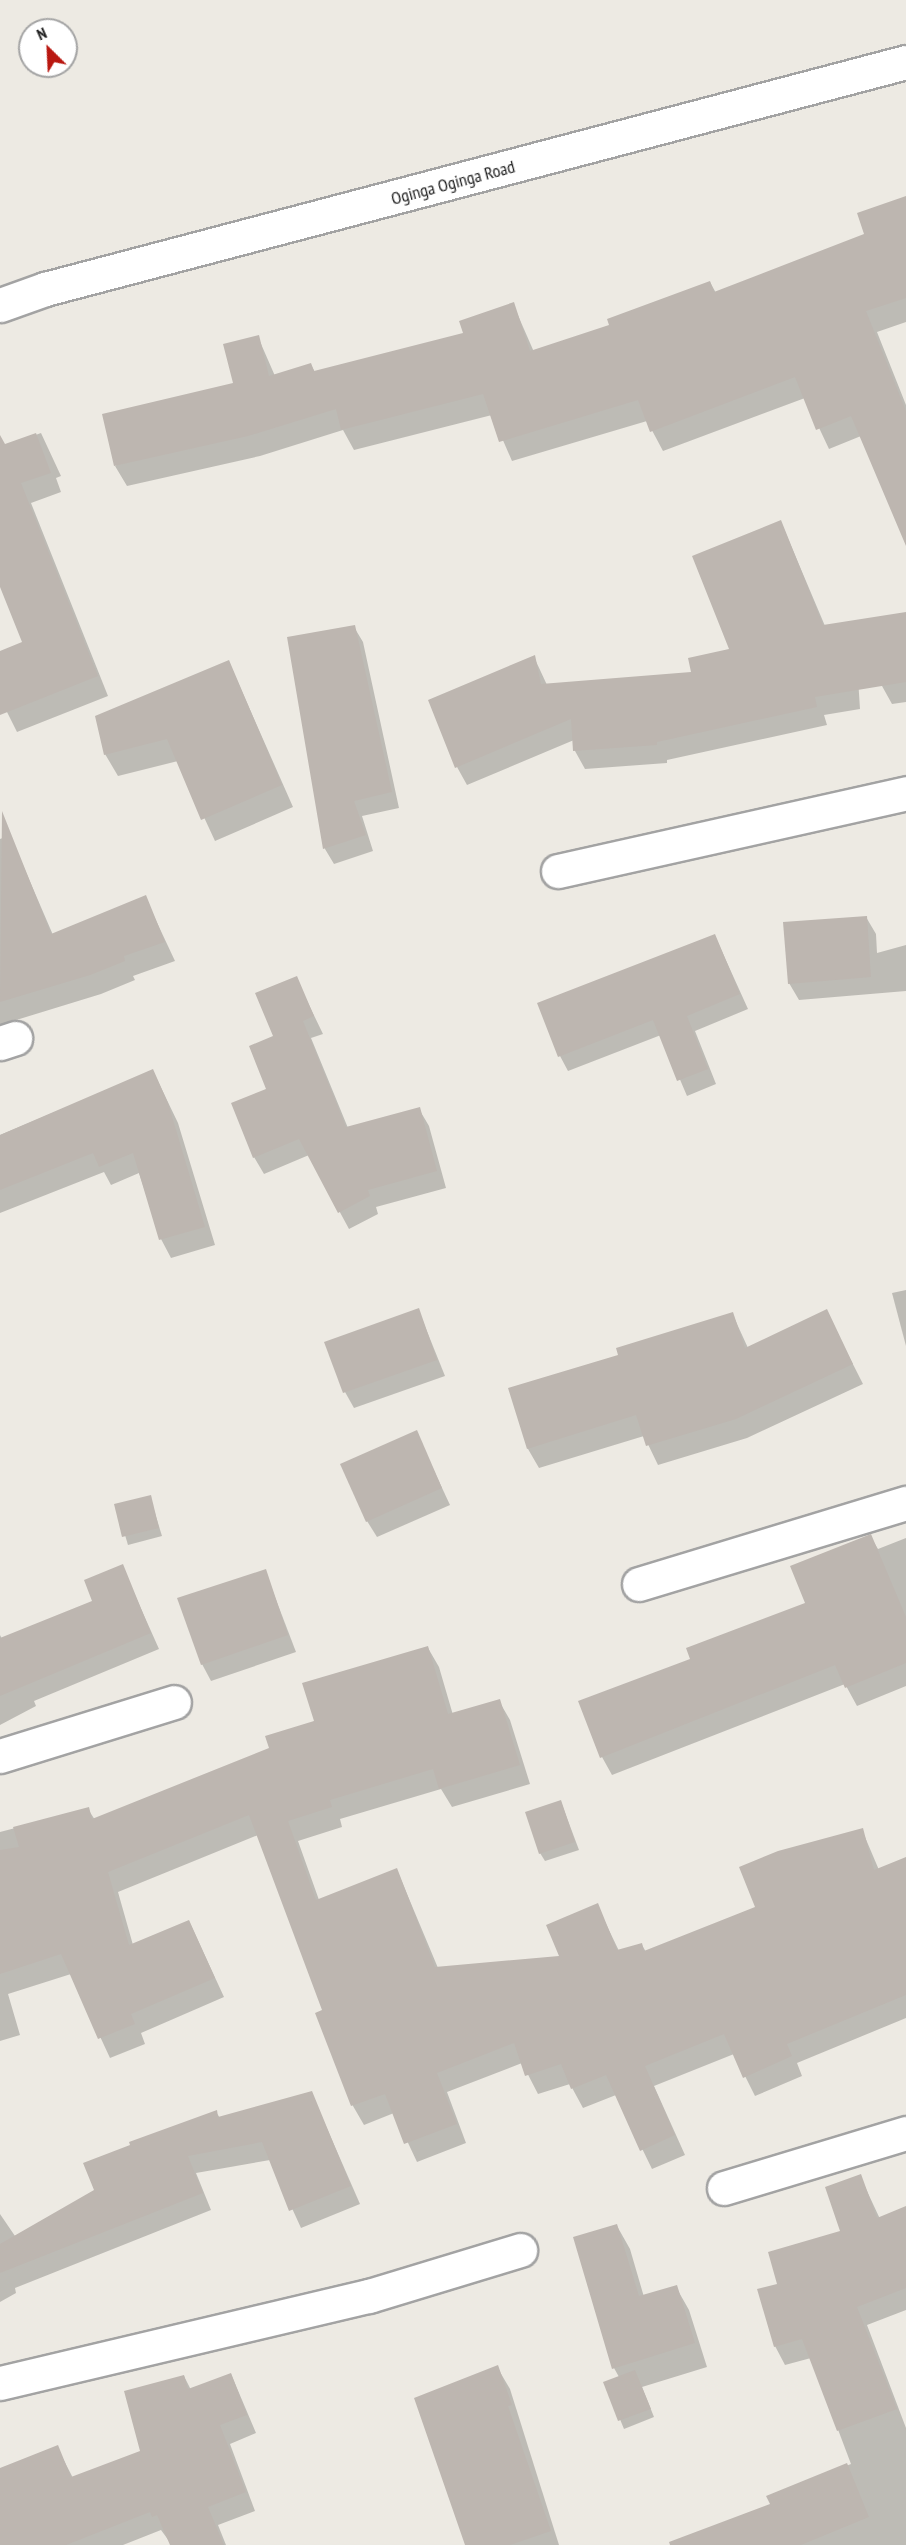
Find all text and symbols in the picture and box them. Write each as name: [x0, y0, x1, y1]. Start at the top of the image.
north arrow: [18, 18, 78, 78]
text: N: [33, 22, 49, 44]
street label: Oginga Oginga Road: [389, 156, 517, 210]

